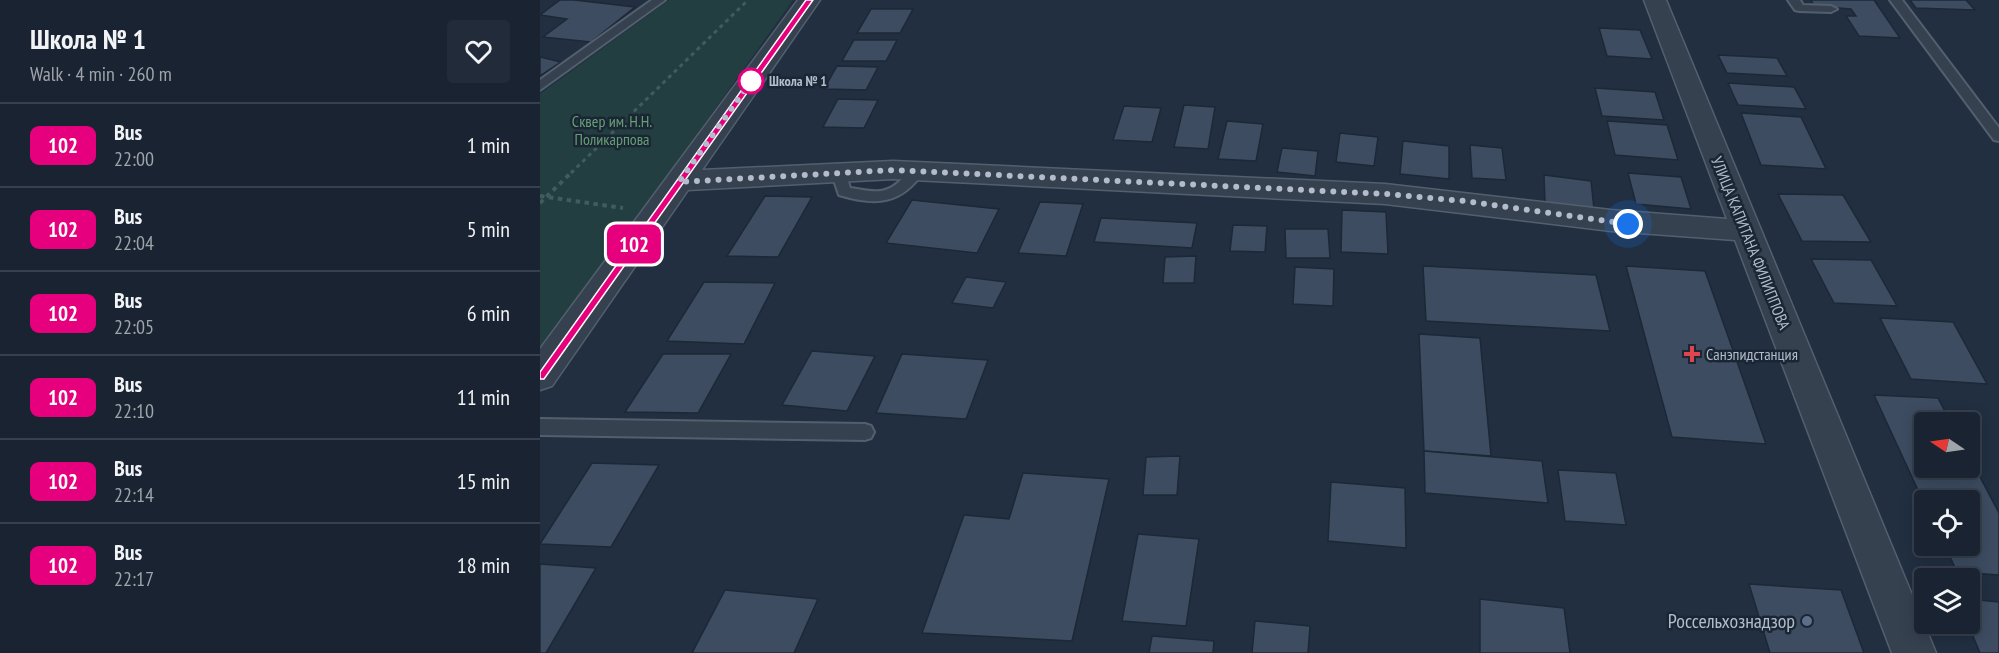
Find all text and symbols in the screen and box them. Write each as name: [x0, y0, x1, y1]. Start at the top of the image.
text: Школа № 1: [30, 20, 146, 57]
button: heart: [447, 20, 510, 83]
text: Walk · 4 min · 260 m: [30, 61, 172, 87]
marker: Школа № 1: [738, 68, 764, 94]
place label: Школа № 1: [769, 72, 827, 90]
park label: Сквер им. Н.Н. Поликарпова: [572, 111, 652, 149]
text: Bus: [114, 118, 142, 146]
text: 1 min: [467, 131, 510, 159]
text: 102: [48, 132, 78, 159]
text: 22:00: [114, 146, 154, 172]
street label: УЛИЦА КАПИТАНА ФИЛИППОВА: [1707, 154, 1795, 333]
text: Bus: [114, 202, 142, 230]
your location: [1613, 209, 1643, 239]
text: 5 min: [467, 215, 510, 243]
text: 102: [48, 216, 78, 243]
line badge: 102: [600, 224, 668, 264]
text: 22:04: [114, 230, 154, 256]
text: 102: [619, 231, 649, 258]
text: Bus: [114, 286, 142, 314]
text: 6 min: [467, 299, 510, 327]
text: 102: [48, 300, 78, 327]
text: 22:05: [114, 314, 154, 340]
place label: Санэпидстанция: [1706, 344, 1798, 364]
marker: Санэпидстанция: [1683, 345, 1701, 363]
text: Bus: [114, 370, 142, 398]
text: 11 min: [457, 383, 510, 411]
text: 102: [48, 384, 78, 411]
text: 22:10: [114, 398, 154, 424]
north arrow: [1914, 412, 1980, 478]
map controls: [1914, 412, 1980, 634]
text: Bus: [114, 454, 142, 482]
text: 15 min: [457, 467, 510, 495]
text: 102: [48, 468, 78, 495]
text: 22:14: [114, 482, 154, 508]
button: locate: [1914, 490, 1980, 556]
text: Bus: [114, 538, 142, 566]
text: 18 min: [457, 551, 510, 579]
text: 102: [48, 552, 78, 579]
text: 22:17: [114, 566, 154, 592]
button: layers: [1914, 568, 1980, 634]
place label: Россельхознадзор: [1668, 608, 1795, 634]
marker: Россельхознадзор: [1800, 614, 1814, 628]

